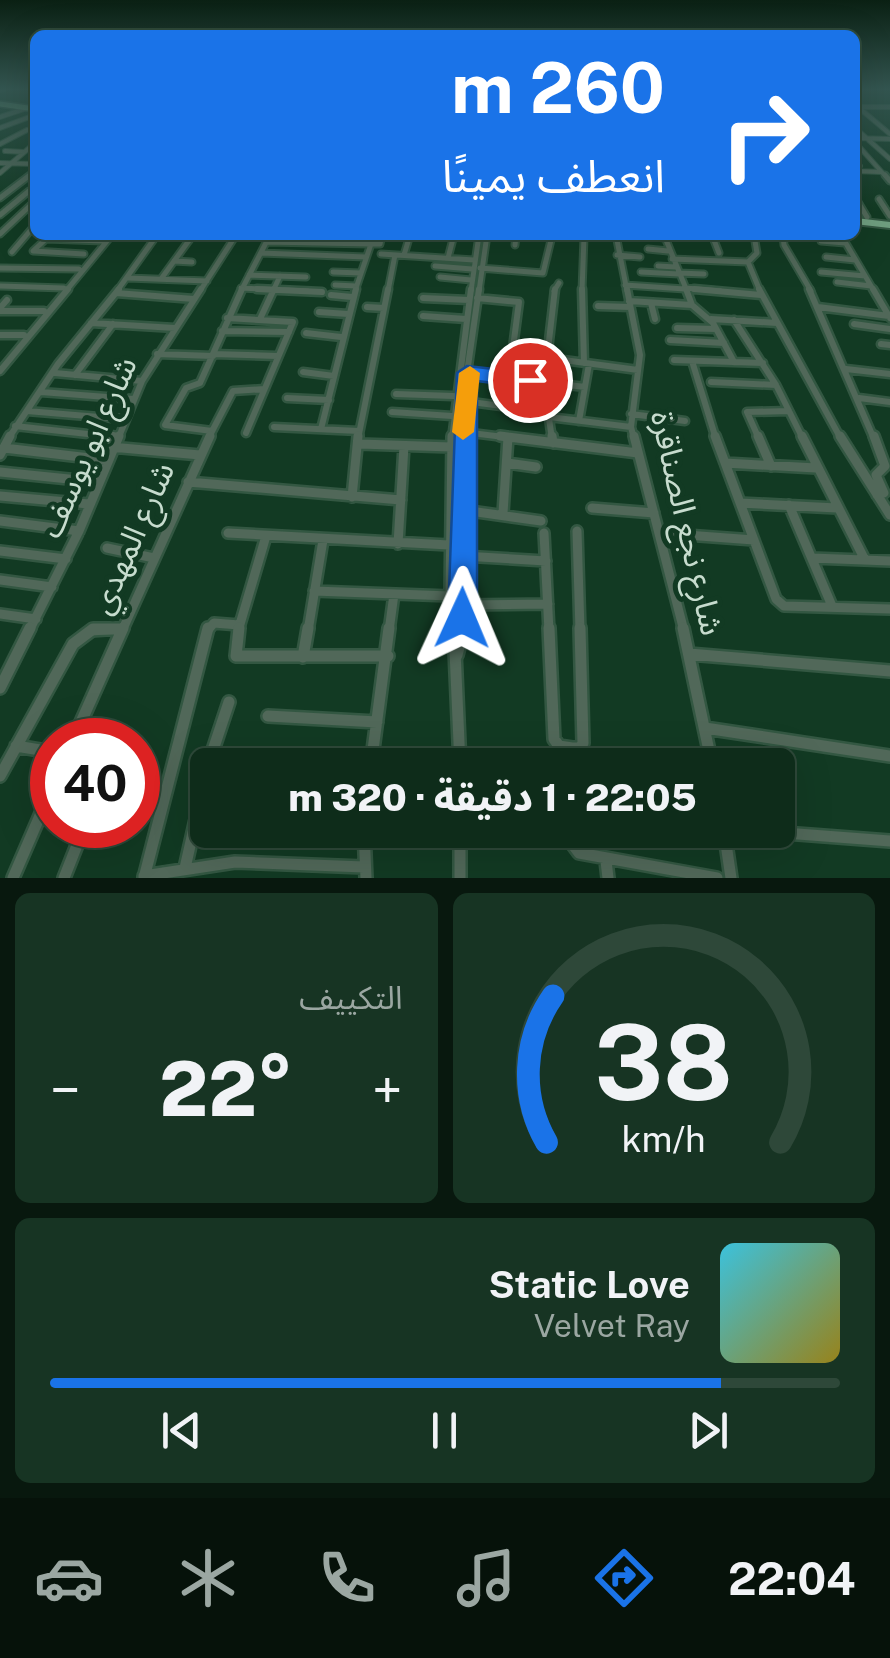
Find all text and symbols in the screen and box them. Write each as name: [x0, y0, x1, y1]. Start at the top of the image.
text: 260 m: [451, 46, 665, 129]
icon: right: [700, 70, 830, 200]
text: انعطف يمينًا: [442, 149, 665, 202]
pin: [488, 338, 573, 423]
street label: شارع ابو يوسف: [31, 351, 149, 545]
icon: arrive: [503, 353, 558, 408]
street label: شارع نجع الصناقرة: [638, 407, 731, 640]
street label: شارع المهدي: [82, 456, 187, 622]
position arrow: [410, 566, 514, 670]
speed limit sign: 40: [30, 718, 160, 848]
text: 22:05 · 1 دقيقة · 320 m: [288, 775, 697, 820]
text: التكييف: [299, 979, 403, 1016]
text: 38: [594, 1001, 733, 1123]
text: 22°: [159, 1045, 293, 1133]
text: −: [50, 1058, 81, 1122]
text: +: [372, 1058, 403, 1122]
text: km/h: [622, 1118, 706, 1160]
text: Static Love: [488, 1262, 690, 1307]
text: Velvet Ray: [534, 1307, 690, 1344]
icon: previous: [154, 1403, 209, 1458]
icon: pause: [417, 1403, 472, 1458]
icon: next: [681, 1403, 736, 1458]
icon: car: [34, 1543, 104, 1613]
icon: climate: [173, 1543, 243, 1613]
icon: phone: [312, 1543, 382, 1613]
icon: music: [451, 1543, 521, 1613]
icon: directions: [589, 1543, 659, 1613]
text: 22:04: [728, 1552, 856, 1605]

